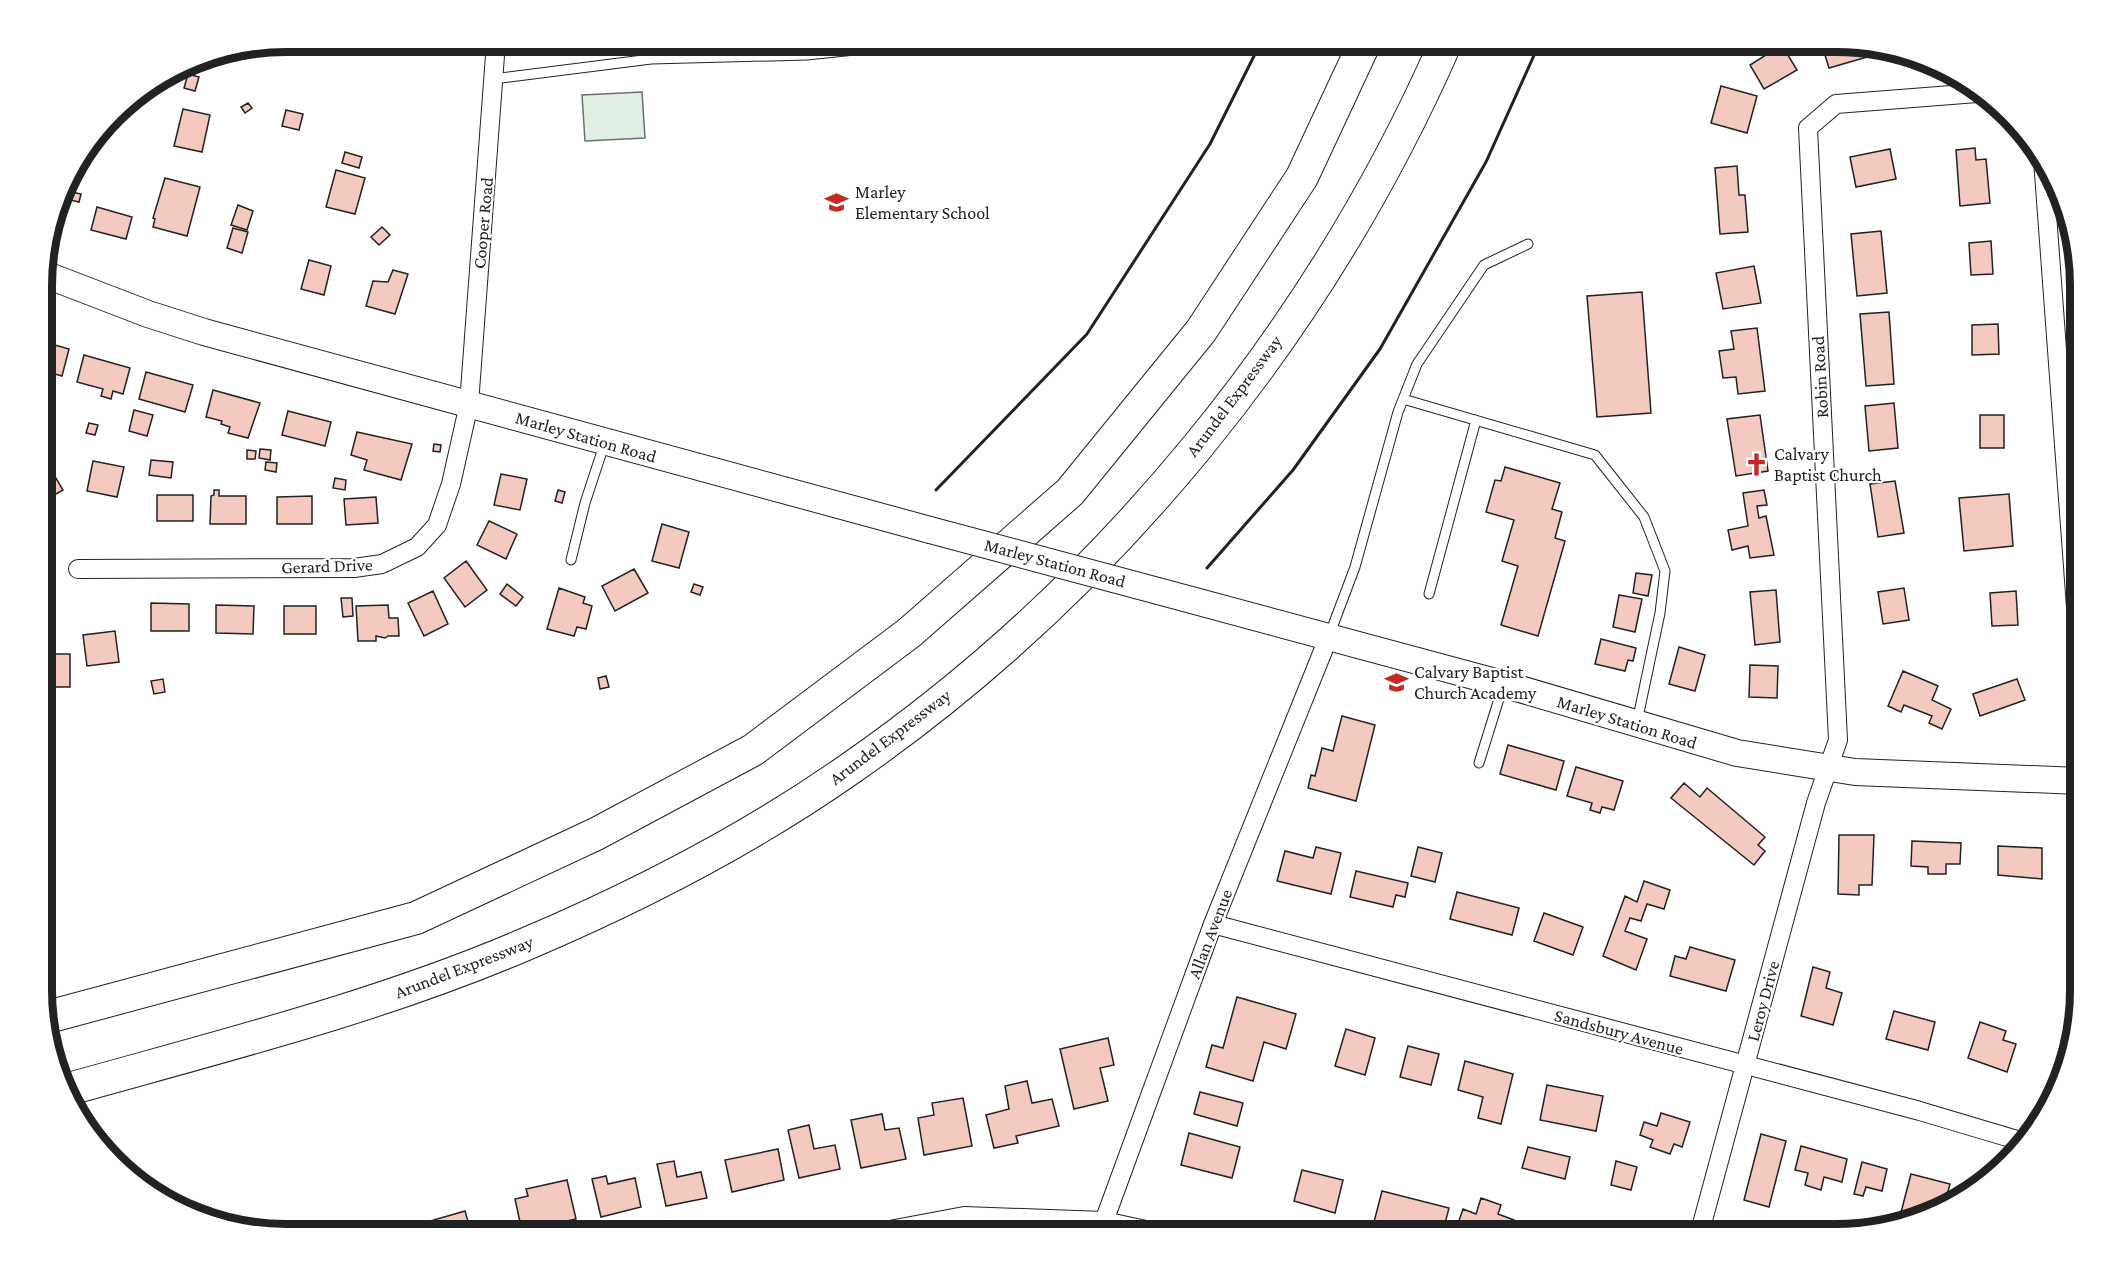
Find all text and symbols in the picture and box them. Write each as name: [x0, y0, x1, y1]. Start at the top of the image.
street label: Cooper Road: [469, 176, 497, 270]
place label: Marley Elementary School: [855, 182, 990, 223]
school or university icon: Marley Elementary School: [824, 189, 850, 215]
street label: Arundel Expressway: [1182, 331, 1286, 460]
street label: Robin Road: [1808, 335, 1832, 419]
street label: Marley Station Road: [513, 407, 659, 467]
place label: Calvary Baptist Church: [1774, 444, 1882, 485]
church icon: Calvary Baptist Church: [1743, 451, 1769, 477]
street label: Marley Station Road: [982, 534, 1128, 592]
street label: Gerard Drive: [281, 554, 373, 578]
place label: Calvary Baptist Church Academy: [1414, 662, 1537, 703]
school or university icon: Calvary Baptist Church Academy: [1383, 669, 1409, 695]
street label: Arundel Expressway: [826, 685, 955, 789]
street label: Marley Station Road: [1554, 691, 1700, 753]
street label: Allan Avenue: [1184, 886, 1236, 981]
street label: Arundel Expressway: [392, 931, 537, 1003]
street label: Leroy Drive: [1743, 958, 1783, 1043]
street label: Sandsbury Avenue: [1552, 1005, 1686, 1059]

